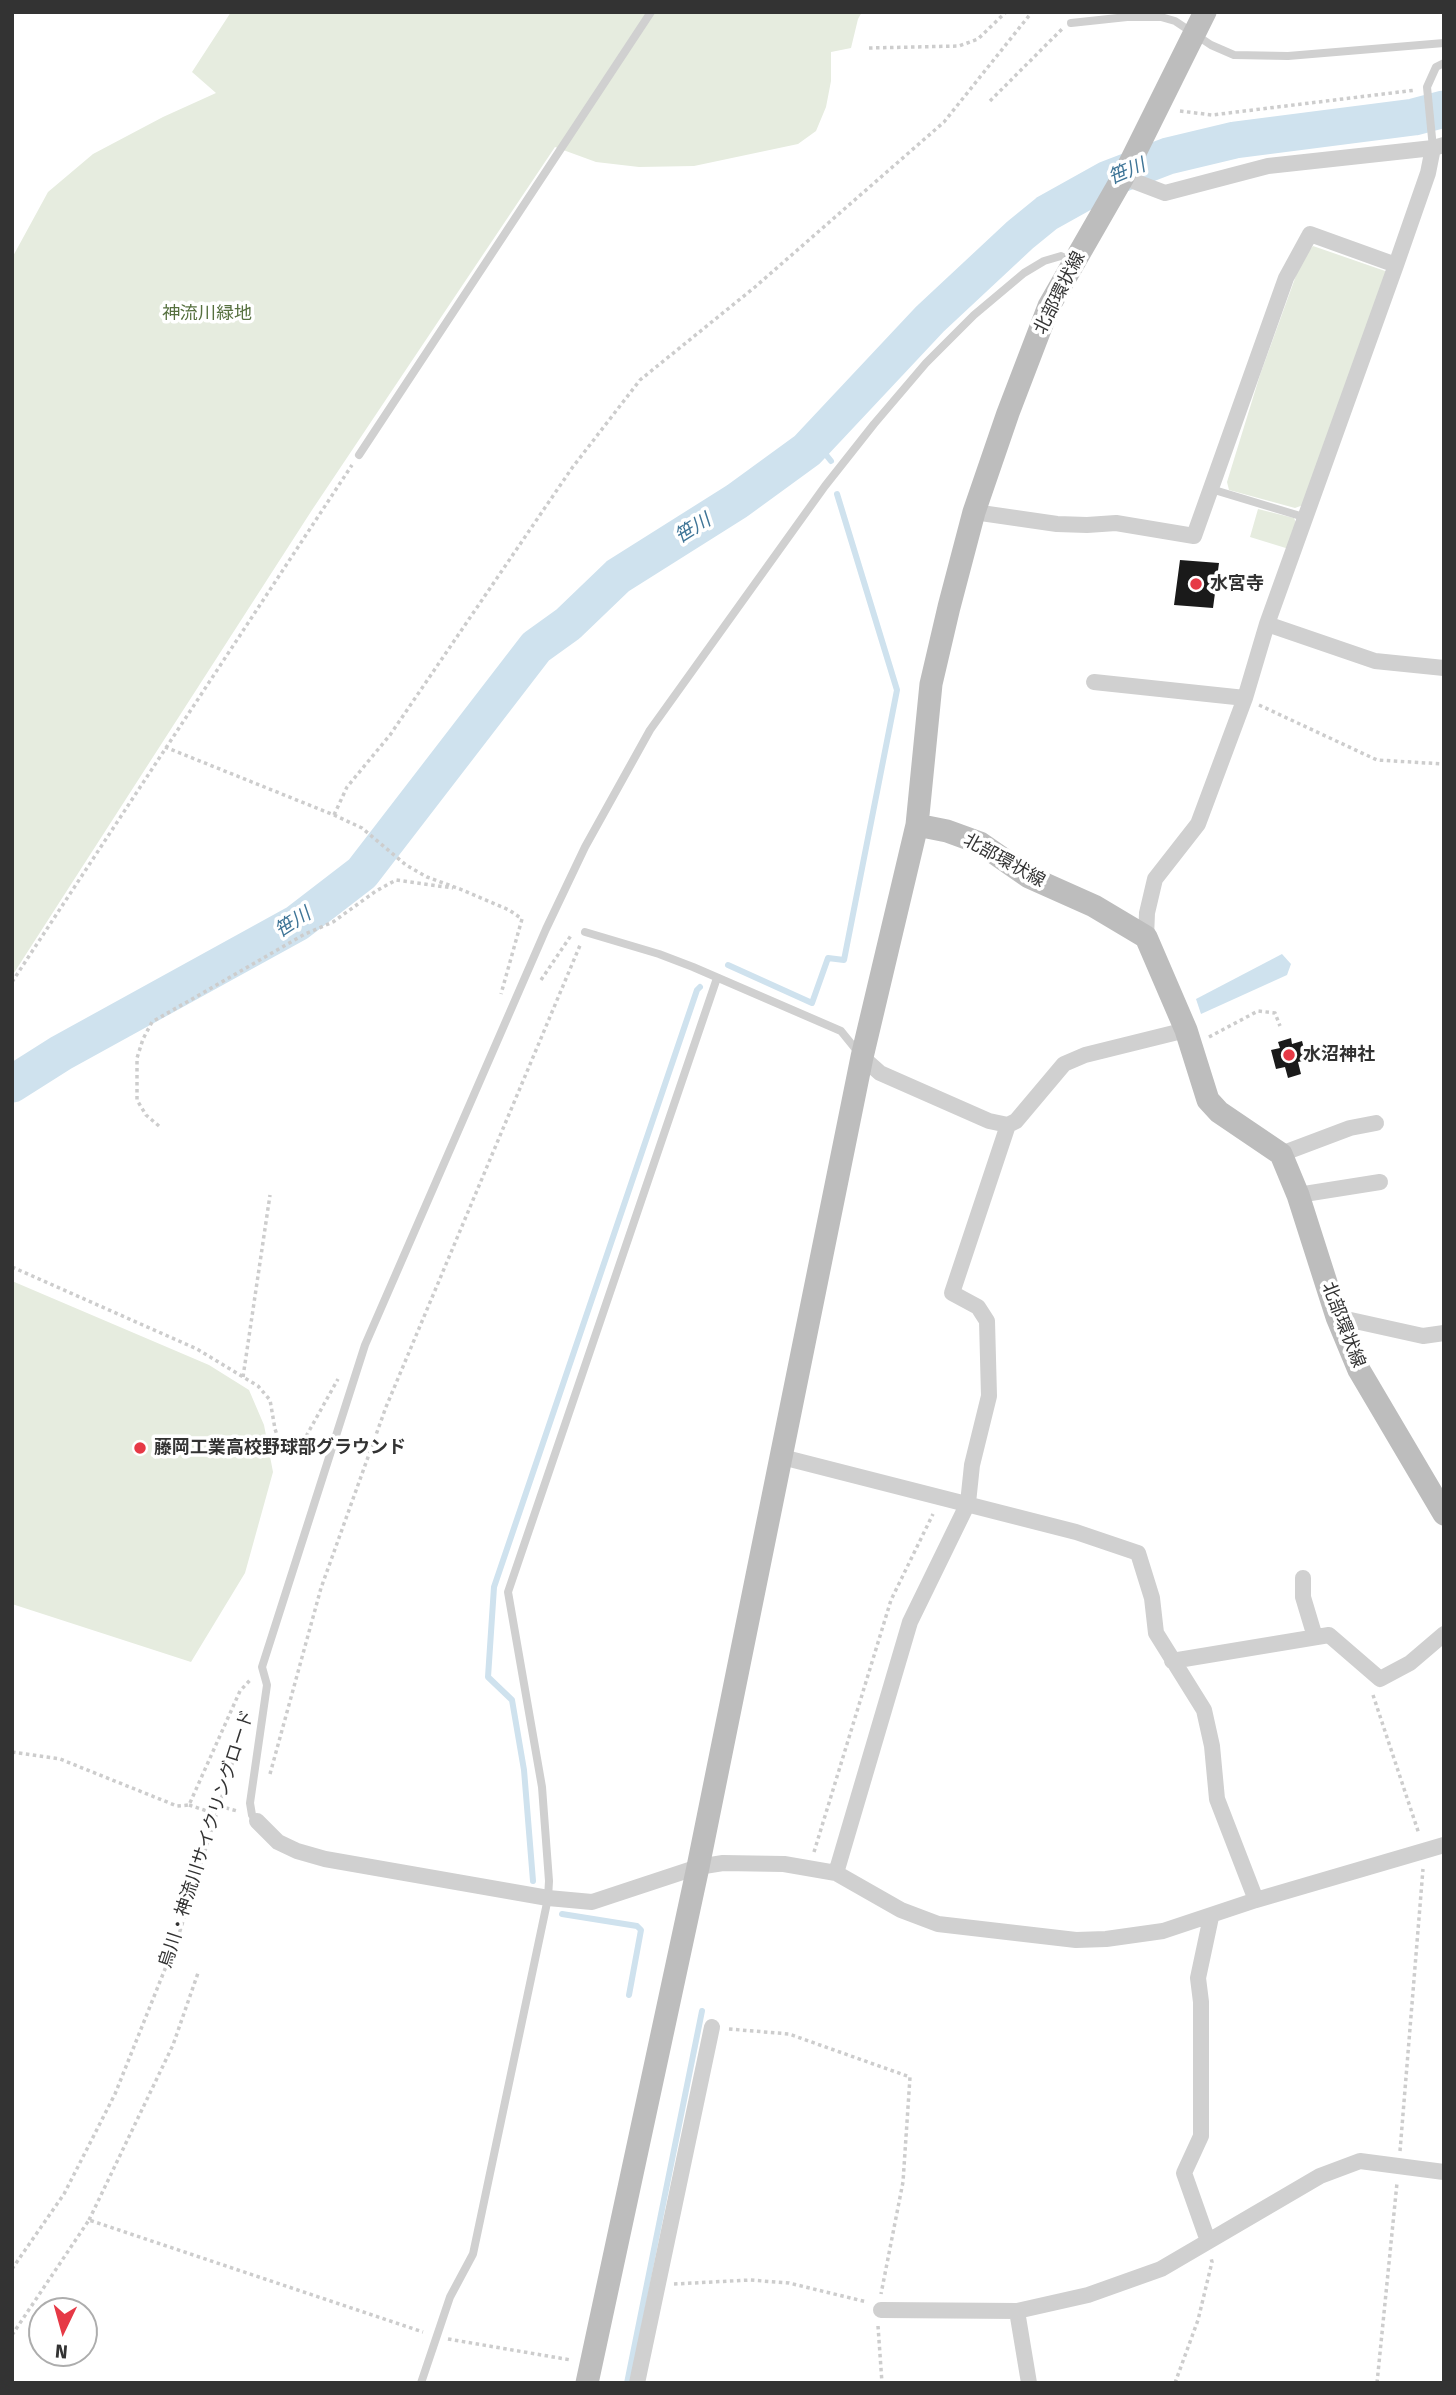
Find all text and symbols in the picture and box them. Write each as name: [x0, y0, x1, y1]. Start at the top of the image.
water label: 笹川: [1105, 154, 1149, 190]
street label: 北部環状線: [1030, 248, 1090, 338]
park label: 神流川緑地: [162, 303, 252, 325]
water label: 笹川: [671, 509, 715, 549]
place label: 水宮寺: [1210, 573, 1264, 595]
marker: 水宮寺: [1188, 576, 1204, 592]
street label: 北部環状線: [959, 830, 1049, 892]
water label: 笹川: [271, 903, 315, 943]
place label: 水沼神社: [1303, 1044, 1375, 1066]
marker: 水沼神社: [1281, 1047, 1297, 1063]
street label: 北部環状線: [1317, 1279, 1369, 1371]
place label: 藤岡工業高校野球部グラウンド: [154, 1437, 406, 1459]
marker: 藤岡工業高校野球部グラウンド: [132, 1440, 148, 1456]
street label: 烏川・神流川サイクリングロード: [155, 1707, 259, 1971]
north arrow: [28, 2297, 98, 2367]
text: N: [54, 2339, 69, 2363]

